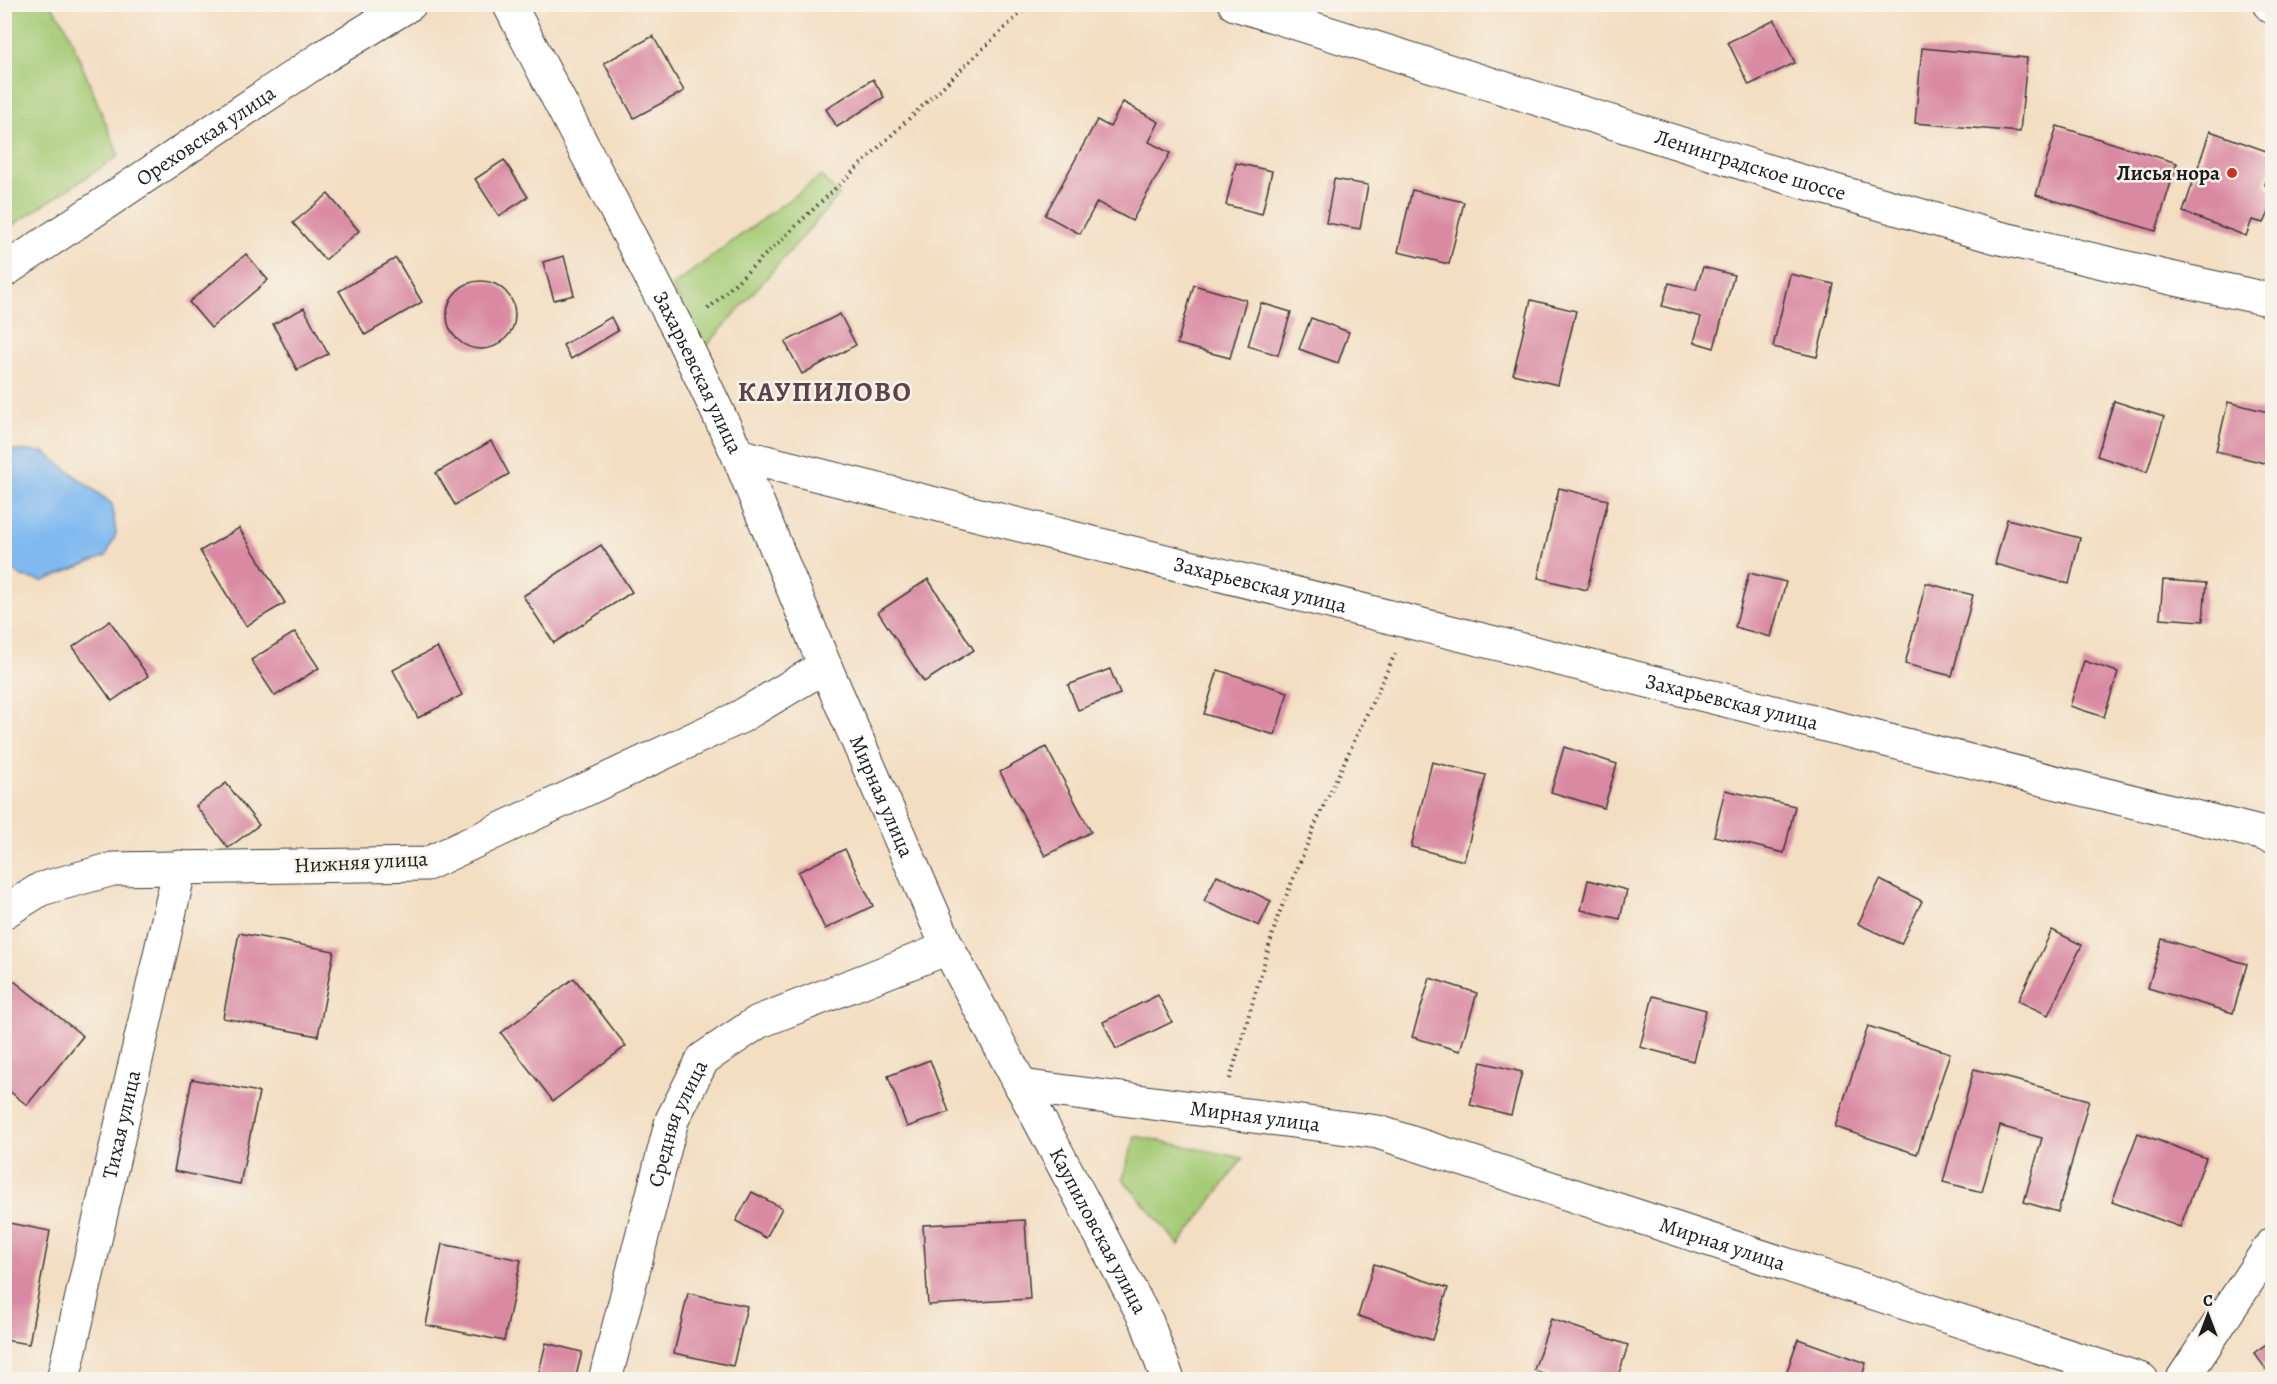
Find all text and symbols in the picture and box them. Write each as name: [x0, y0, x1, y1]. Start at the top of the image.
street label: Ореховская улица: [131, 79, 281, 193]
street label: Ленинградское шоссе: [1651, 122, 1849, 207]
place label: Лисья нора: [2117, 159, 2220, 187]
marker: Лисья нора: [2225, 166, 2239, 180]
street label: Захарьевская улица: [647, 286, 749, 458]
district label: КАУПИЛОВО: [738, 374, 912, 410]
street label: Захарьевская улица: [1171, 550, 1350, 620]
street label: Захарьевская улица: [1642, 667, 1822, 737]
street label: Мирная улица: [843, 731, 921, 862]
street label: Нижняя улица: [293, 844, 429, 879]
street label: Средняя улица: [641, 1055, 714, 1190]
street label: Тихая улица: [95, 1067, 147, 1182]
street label: Мирная улица: [1188, 1094, 1322, 1138]
street label: Каупиловская улица: [1043, 1143, 1154, 1319]
street label: Мирная улица: [1656, 1210, 1789, 1277]
north arrow: [2178, 1285, 2238, 1345]
text: С: [2203, 1290, 2213, 1312]

